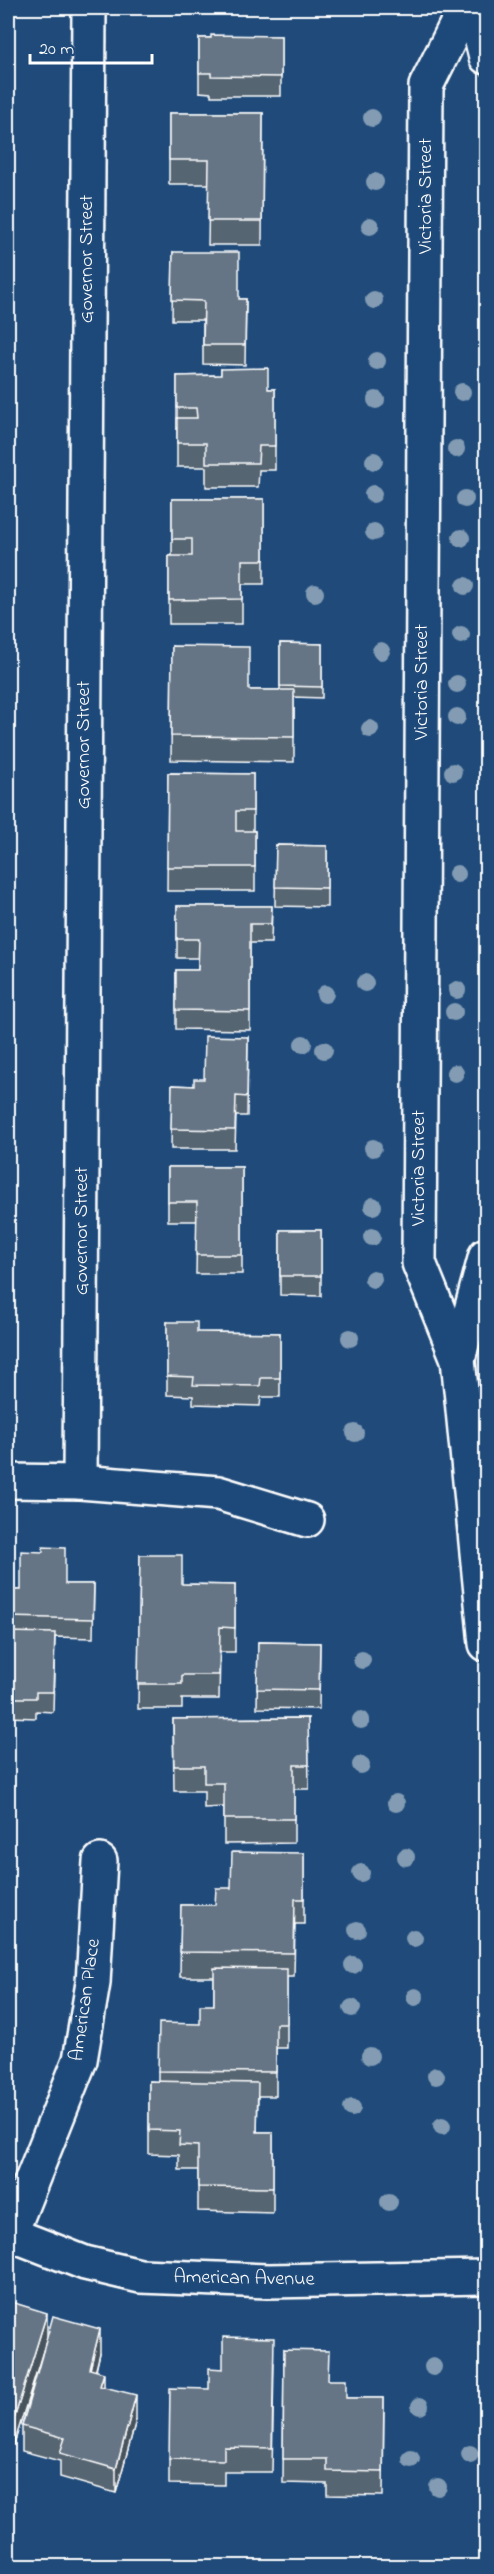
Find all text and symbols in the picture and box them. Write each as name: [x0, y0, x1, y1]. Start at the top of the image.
scale bar: [30, 27, 152, 65]
text: 20 m: [39, 37, 74, 63]
street label: Victoria Street: [412, 138, 441, 255]
street label: Governor Street: [73, 195, 102, 323]
street label: Victoria Street: [408, 624, 437, 741]
street label: Governor Street: [70, 681, 99, 809]
street label: Victoria Street: [405, 1110, 434, 1227]
street label: Governor Street: [68, 1167, 97, 1295]
street label: American Place: [63, 1937, 109, 2063]
street label: American Avenue: [173, 2263, 315, 2295]

